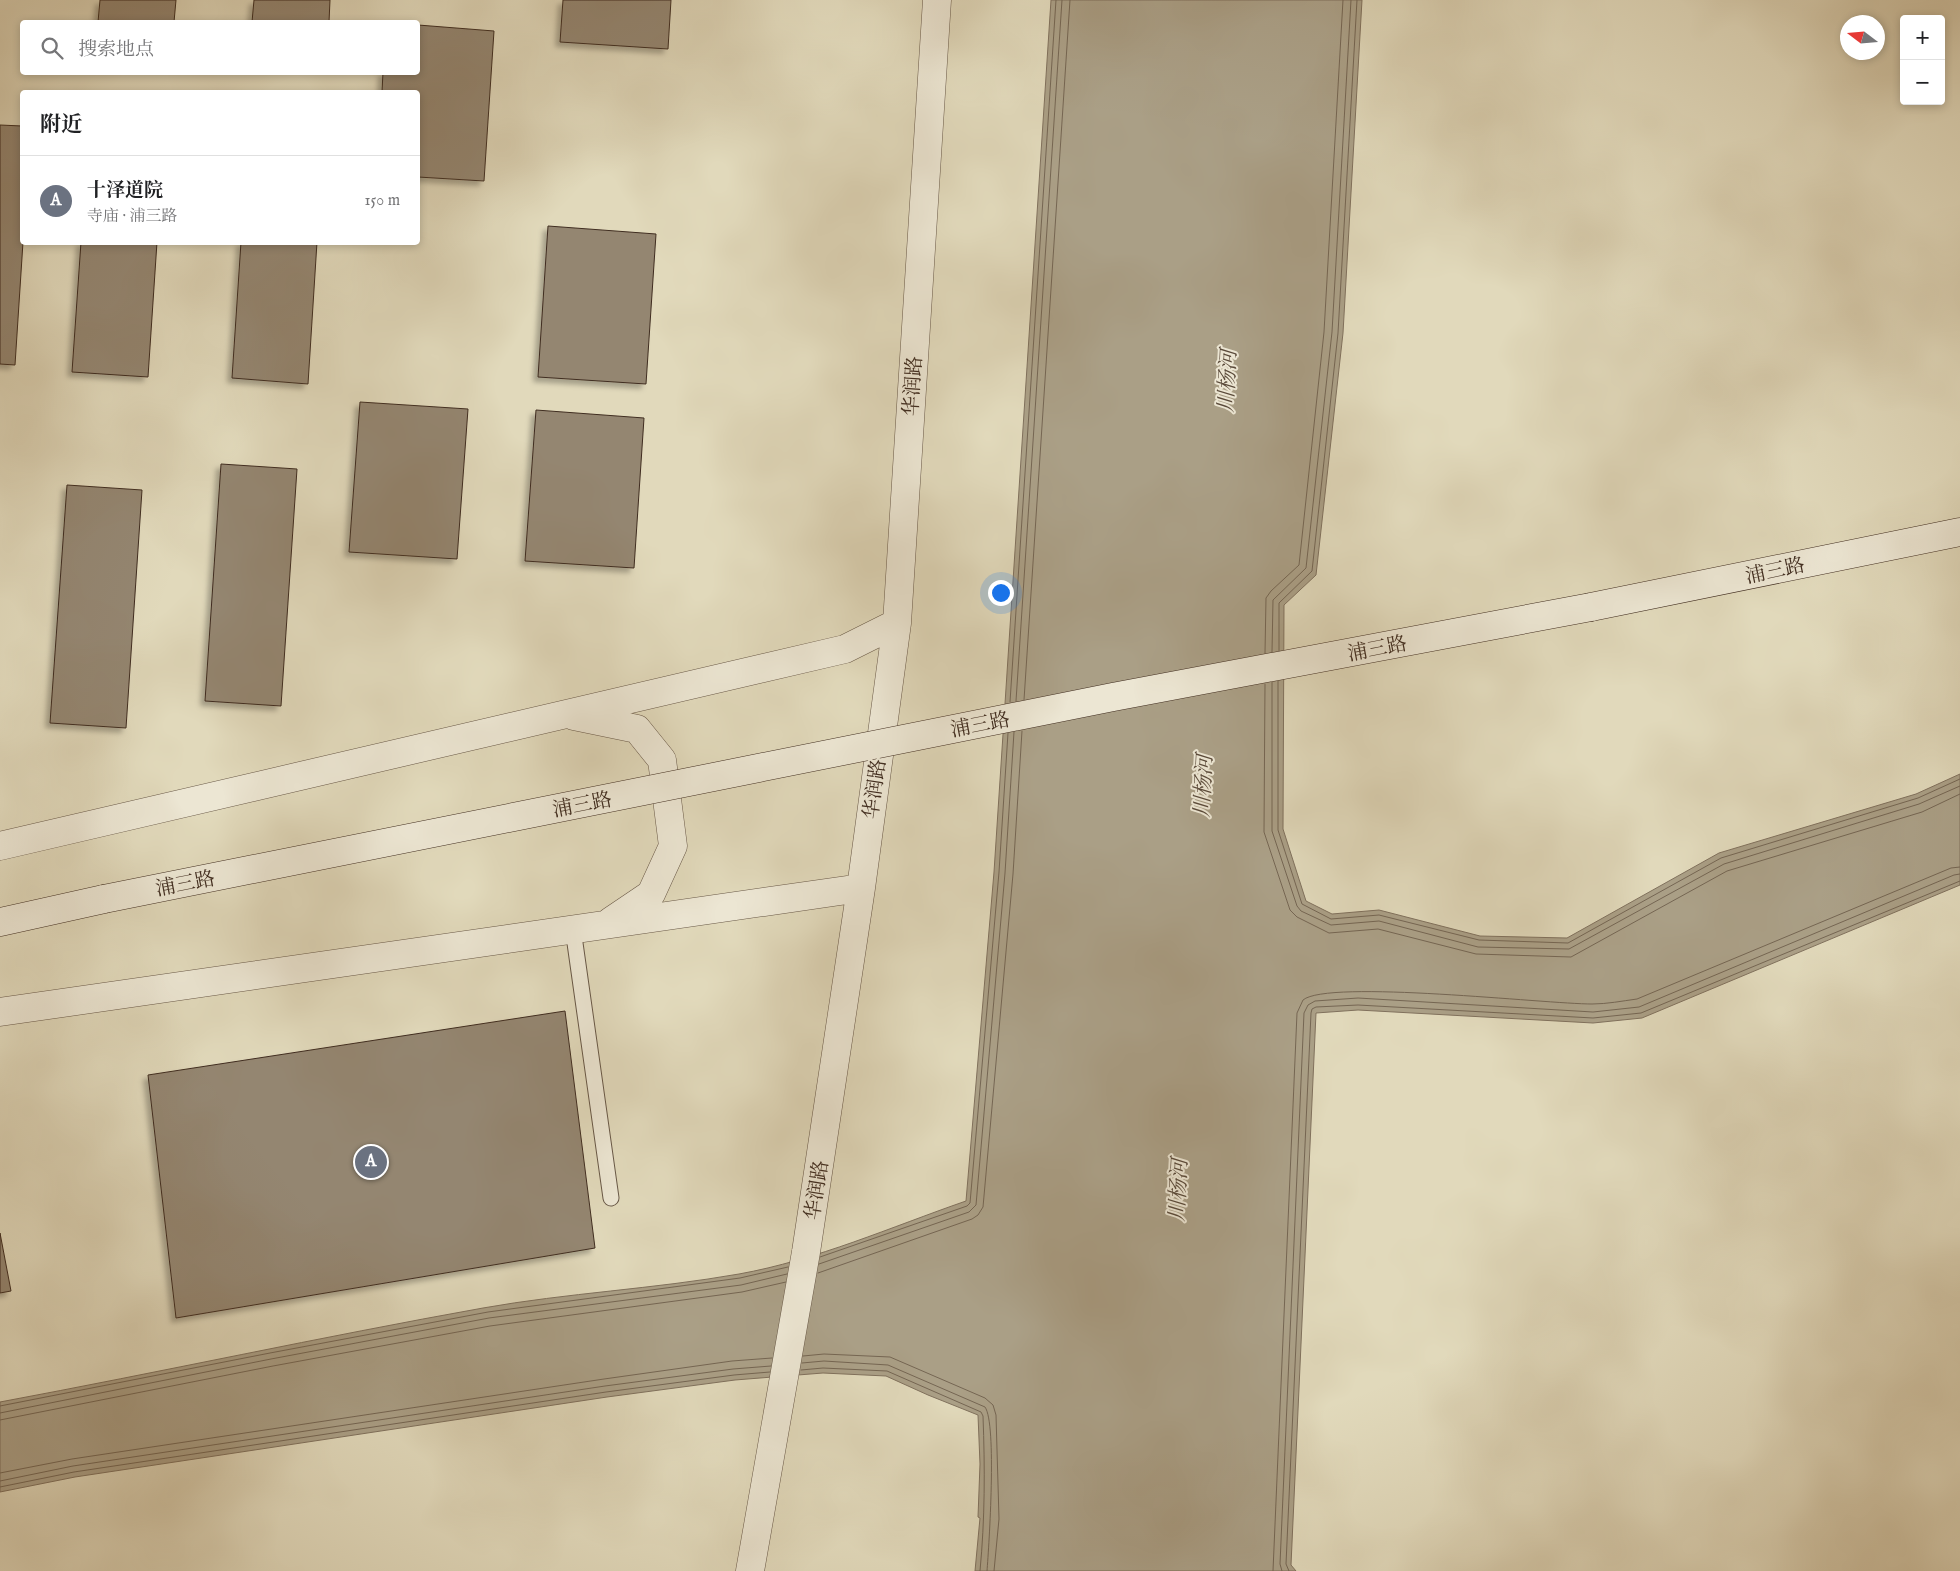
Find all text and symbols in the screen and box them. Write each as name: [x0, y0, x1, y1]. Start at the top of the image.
north arrow: [1840, 15, 1885, 60]
map controls: [1900, 15, 1945, 105]
button: +: [1900, 15, 1945, 60]
search box: [20, 20, 420, 75]
icon: search: [38, 34, 66, 62]
text: 搜索地点: [78, 38, 154, 62]
button: −: [1900, 60, 1945, 105]
text: 附近: [40, 112, 82, 139]
text: 十泽道院: [87, 179, 163, 203]
text: A: [51, 191, 61, 211]
text: 150 m: [365, 191, 400, 211]
text: 寺庙 · 浦三路: [87, 207, 178, 227]
water label: 川杨河: [1213, 345, 1244, 413]
street label: 华润路: [899, 355, 928, 417]
street label: 浦三路: [1743, 553, 1807, 590]
your location: [988, 580, 1014, 606]
street label: 浦三路: [1345, 631, 1409, 667]
street label: 浦三路: [948, 707, 1012, 743]
water label: 川杨河: [1189, 750, 1220, 818]
street label: 华润路: [859, 758, 892, 821]
street label: 浦三路: [550, 787, 614, 823]
street label: 浦三路: [153, 866, 217, 902]
pin: A: [355, 1143, 387, 1181]
water label: 川杨河: [1164, 1154, 1195, 1222]
street label: 华润路: [800, 1159, 835, 1222]

